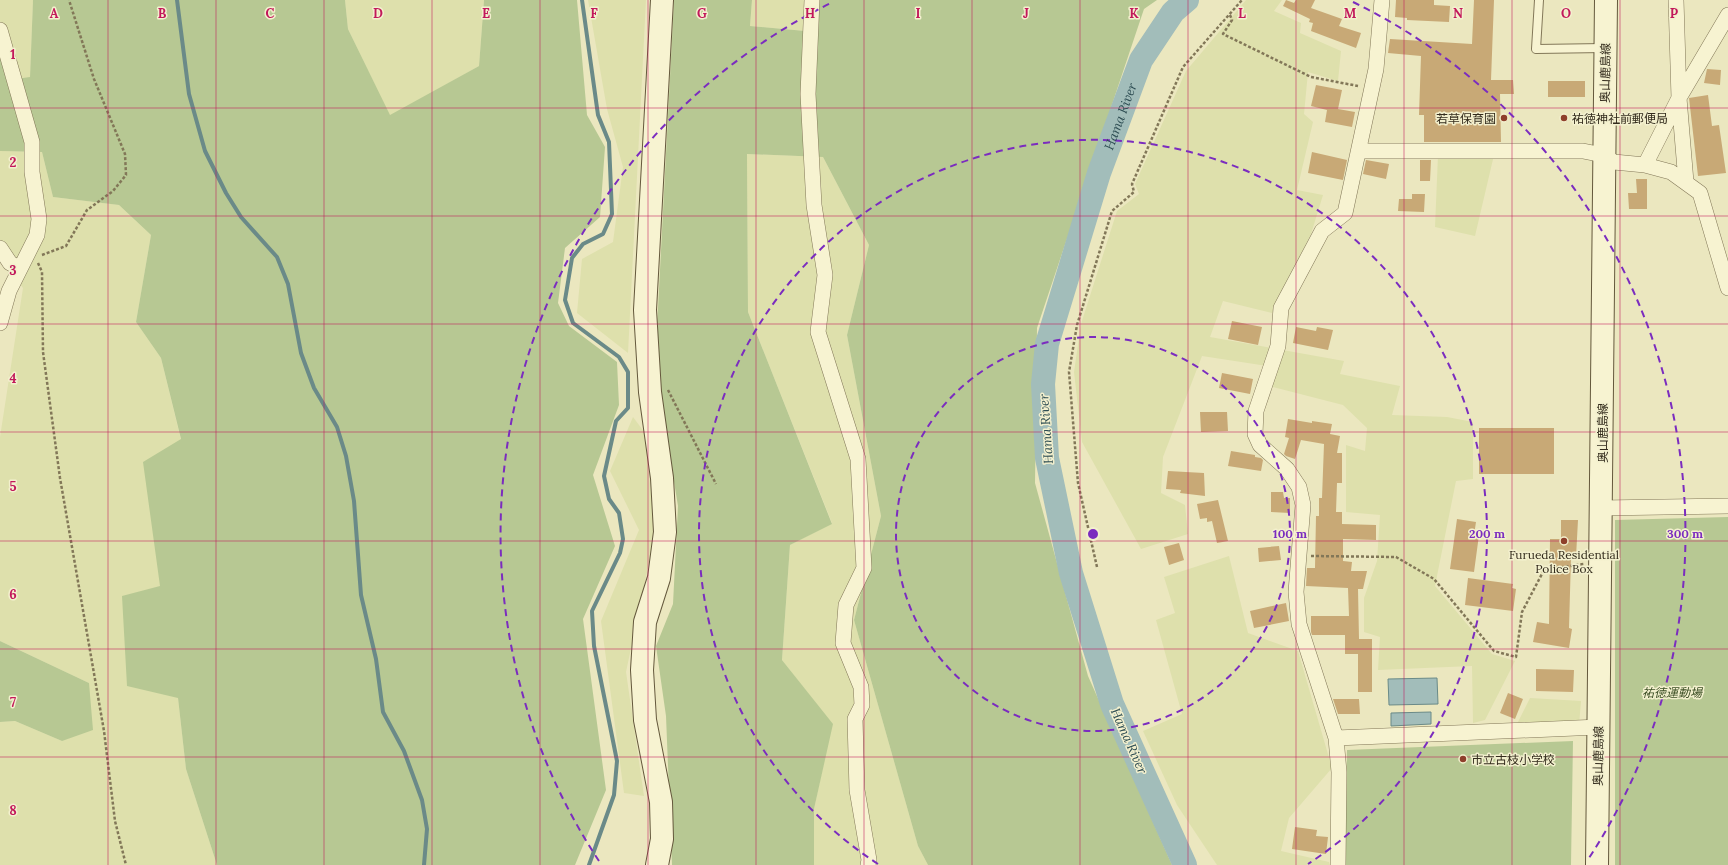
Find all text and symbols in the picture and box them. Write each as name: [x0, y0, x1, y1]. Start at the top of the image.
text: A: [50, 5, 59, 22]
text: B: [158, 5, 167, 22]
text: C: [266, 5, 275, 22]
text: D: [373, 5, 383, 22]
text: E: [482, 5, 490, 22]
text: F: [590, 5, 598, 22]
text: G: [697, 5, 707, 22]
text: H: [805, 5, 815, 22]
text: I: [915, 5, 921, 22]
text: J: [1023, 5, 1029, 22]
text: K: [1129, 5, 1139, 22]
text: L: [1238, 5, 1246, 22]
text: M: [1344, 5, 1357, 22]
text: N: [1453, 5, 1463, 22]
text: O: [1561, 5, 1571, 22]
text: P: [1670, 5, 1679, 22]
street label: 奥山鹿島線: [1597, 43, 1613, 103]
text: 1: [10, 46, 16, 63]
water label: Hama River: [1100, 80, 1140, 152]
place label: 若草保育園: [1436, 111, 1496, 126]
place label: 祐徳神社前郵便局: [1572, 111, 1668, 126]
marker: 若草保育園: [1499, 113, 1509, 123]
marker: 祐徳神社前郵便局: [1559, 113, 1569, 123]
text: 2: [10, 154, 17, 171]
text: 3: [9, 262, 17, 279]
text: 4: [9, 370, 17, 387]
water label: Hama River: [1035, 393, 1057, 465]
street label: 奥山鹿島線: [1595, 403, 1610, 463]
text: 5: [9, 478, 17, 495]
text: 100 m: [1273, 526, 1307, 541]
text: 200 m: [1469, 526, 1505, 541]
text: 300 m: [1667, 526, 1703, 541]
centre of rings: [1086, 527, 1100, 541]
marker: Furueda Residential Police Box: [1559, 536, 1569, 546]
place label: Furueda Residential Police Box: [1509, 547, 1619, 576]
text: 6: [9, 586, 17, 603]
park label: 祐徳運動場: [1642, 685, 1704, 700]
text: 7: [10, 694, 16, 711]
water label: Hama River: [1107, 705, 1151, 777]
street label: 奥山鹿島線: [1590, 726, 1606, 786]
place label: 市立古枝小学校: [1471, 752, 1555, 767]
marker: 市立古枝小学校: [1458, 754, 1468, 764]
text: 8: [9, 802, 17, 819]

